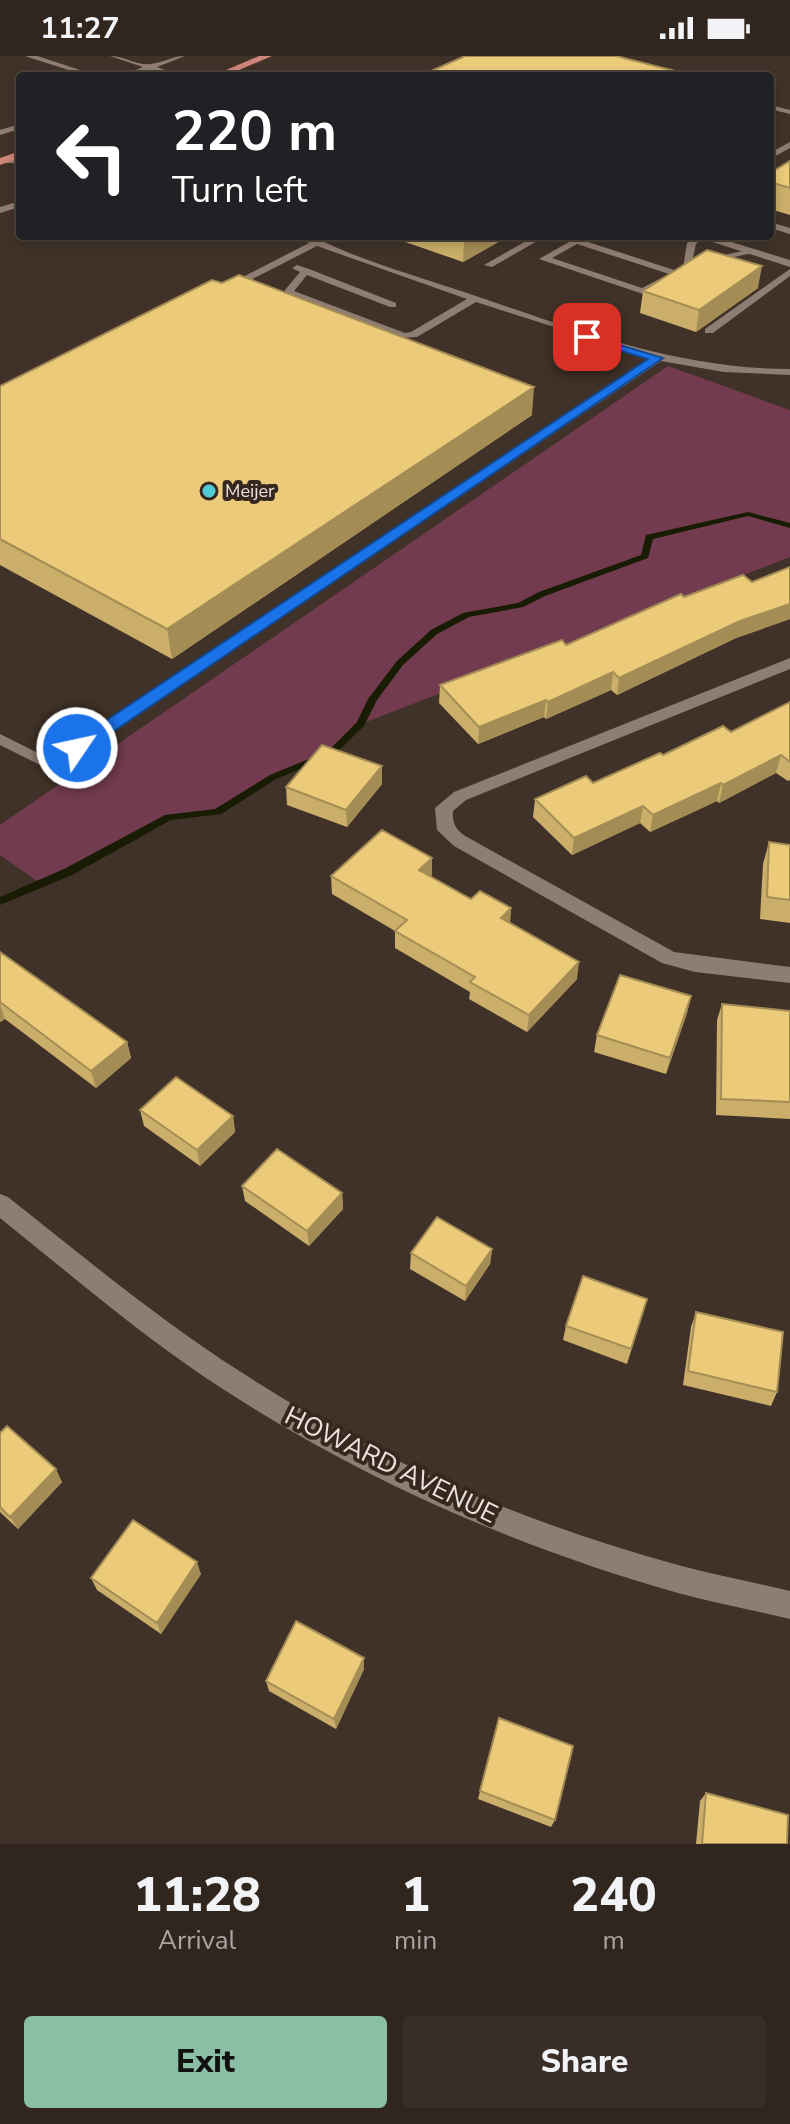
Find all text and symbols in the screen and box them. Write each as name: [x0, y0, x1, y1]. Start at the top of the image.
text: 11:27: [40, 8, 119, 49]
text: 220 m: [172, 93, 337, 170]
icon: left: [40, 104, 144, 208]
text: Turn left: [172, 166, 307, 215]
pin: [553, 303, 621, 371]
icon: arrive: [565, 315, 609, 359]
place label: Meijer: [225, 479, 275, 503]
marker: Meijer: [200, 482, 218, 500]
position arrow: [35, 706, 119, 790]
street label: HOWARD AVENUE: [279, 1398, 503, 1532]
text: 11:28: [133, 1862, 261, 1928]
text: 1: [401, 1862, 430, 1928]
text: 240: [570, 1862, 657, 1928]
text: Arrival: [158, 1923, 236, 1958]
text: min: [394, 1923, 437, 1958]
text: m: [602, 1923, 625, 1958]
button: Exit: [24, 2016, 387, 2108]
button: Share: [403, 2016, 766, 2108]

